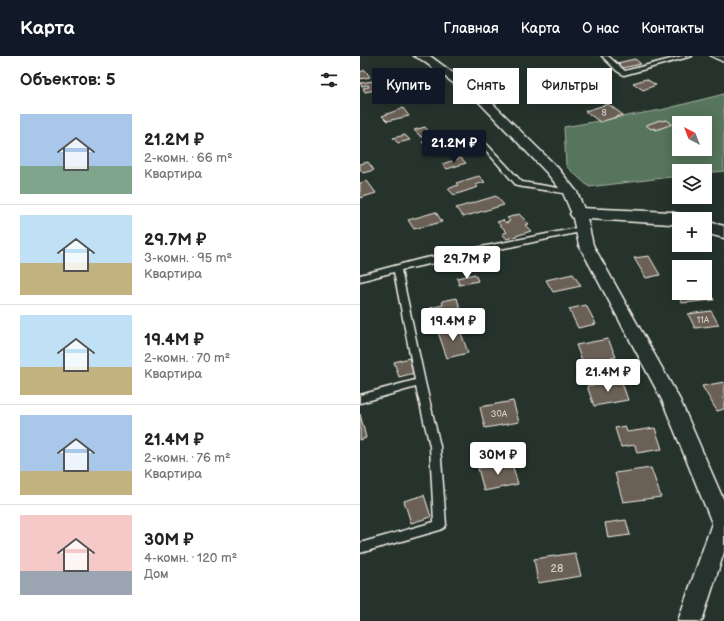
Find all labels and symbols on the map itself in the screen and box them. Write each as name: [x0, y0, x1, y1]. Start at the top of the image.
house number: 8: [601, 108, 607, 119]
north arrow: [672, 116, 712, 156]
pin: 21.2M ₽: [417, 130, 491, 164]
pin: 29.7M ₽: [430, 246, 504, 280]
pin: 19.4M ₽: [416, 308, 490, 342]
house number: 11А: [697, 315, 710, 326]
pin: 21.4M ₽: [571, 359, 645, 393]
house number: 30А: [491, 409, 508, 420]
pin: 30M ₽: [470, 442, 526, 476]
house number: 28: [551, 562, 563, 575]

